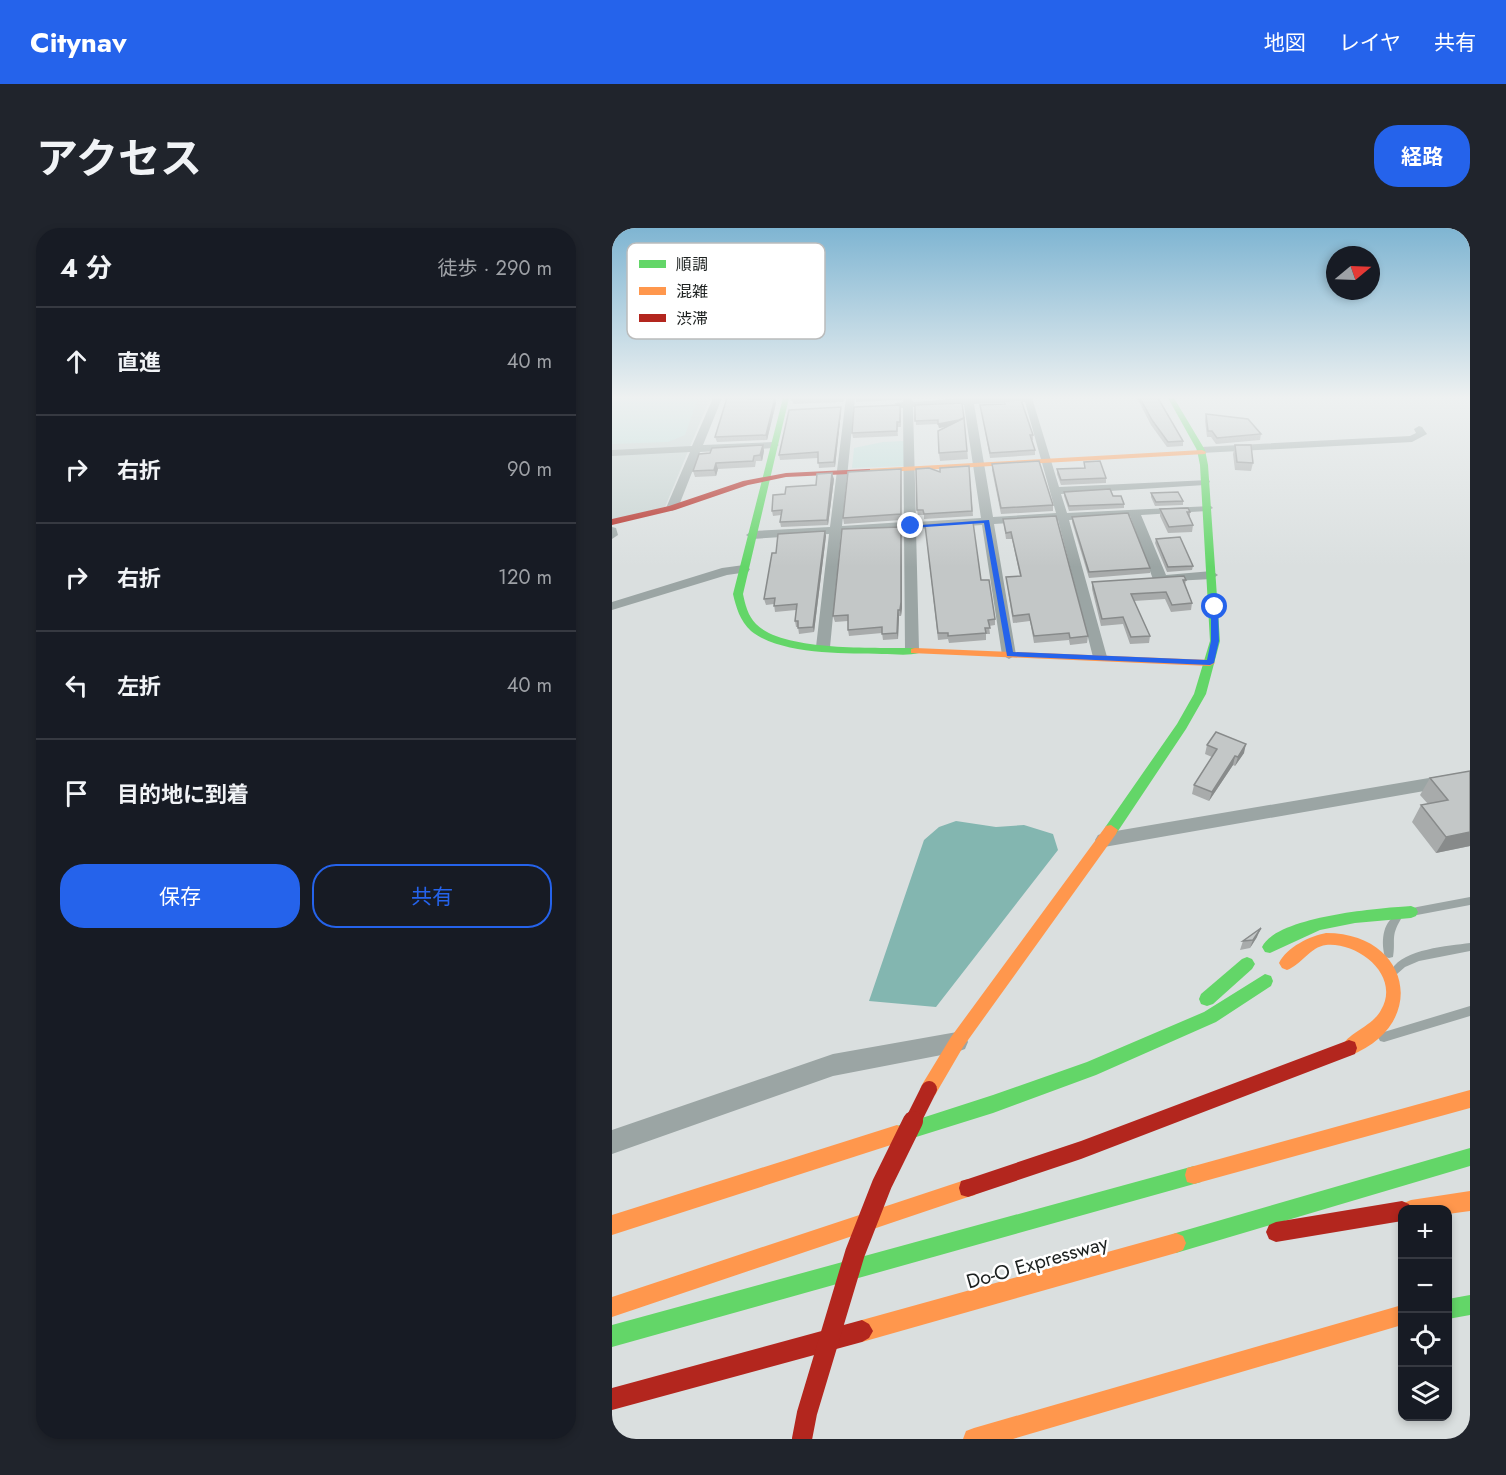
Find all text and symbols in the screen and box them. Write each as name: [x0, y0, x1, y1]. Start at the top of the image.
text: Citynav: [30, 22, 127, 63]
text: 地図: [1264, 28, 1306, 58]
text: レイヤ: [1339, 28, 1401, 58]
text: 共有: [1434, 28, 1476, 58]
button: 経路: [1374, 125, 1470, 187]
text: アクセス: [36, 128, 202, 189]
legend: [627, 243, 825, 339]
north arrow: [1326, 246, 1380, 300]
text: 4 分: [60, 249, 112, 287]
text: 順調: [676, 253, 708, 276]
text: 徒歩 · 290 m: [438, 254, 552, 283]
text: 混雑: [676, 280, 708, 303]
text: 渋滞: [676, 307, 708, 330]
icon: ahead: [60, 345, 93, 378]
text: 直進: [117, 346, 161, 378]
text: 40 m: [507, 347, 552, 376]
icon: right: [60, 453, 93, 486]
text: 右折: [117, 454, 161, 486]
text: 90 m: [507, 455, 552, 484]
route end: [897, 512, 923, 538]
icon: right: [60, 561, 93, 594]
text: 右折: [117, 562, 161, 594]
text: 120 m: [498, 563, 552, 592]
route start: [1201, 593, 1227, 619]
icon: left: [60, 669, 93, 702]
text: 左折: [117, 670, 161, 702]
text: 40 m: [507, 671, 552, 700]
icon: arrive: [60, 777, 93, 810]
text: 目的地に到着: [117, 778, 249, 810]
button: 保存: [60, 864, 300, 928]
button: 共有: [312, 864, 552, 928]
map controls: [1398, 1205, 1452, 1421]
button: +: [1398, 1205, 1452, 1259]
street label: Do-O Expressway: [963, 1228, 1112, 1297]
button: −: [1398, 1259, 1452, 1313]
button: locate: [1398, 1313, 1452, 1367]
button: layers: [1398, 1367, 1452, 1421]

